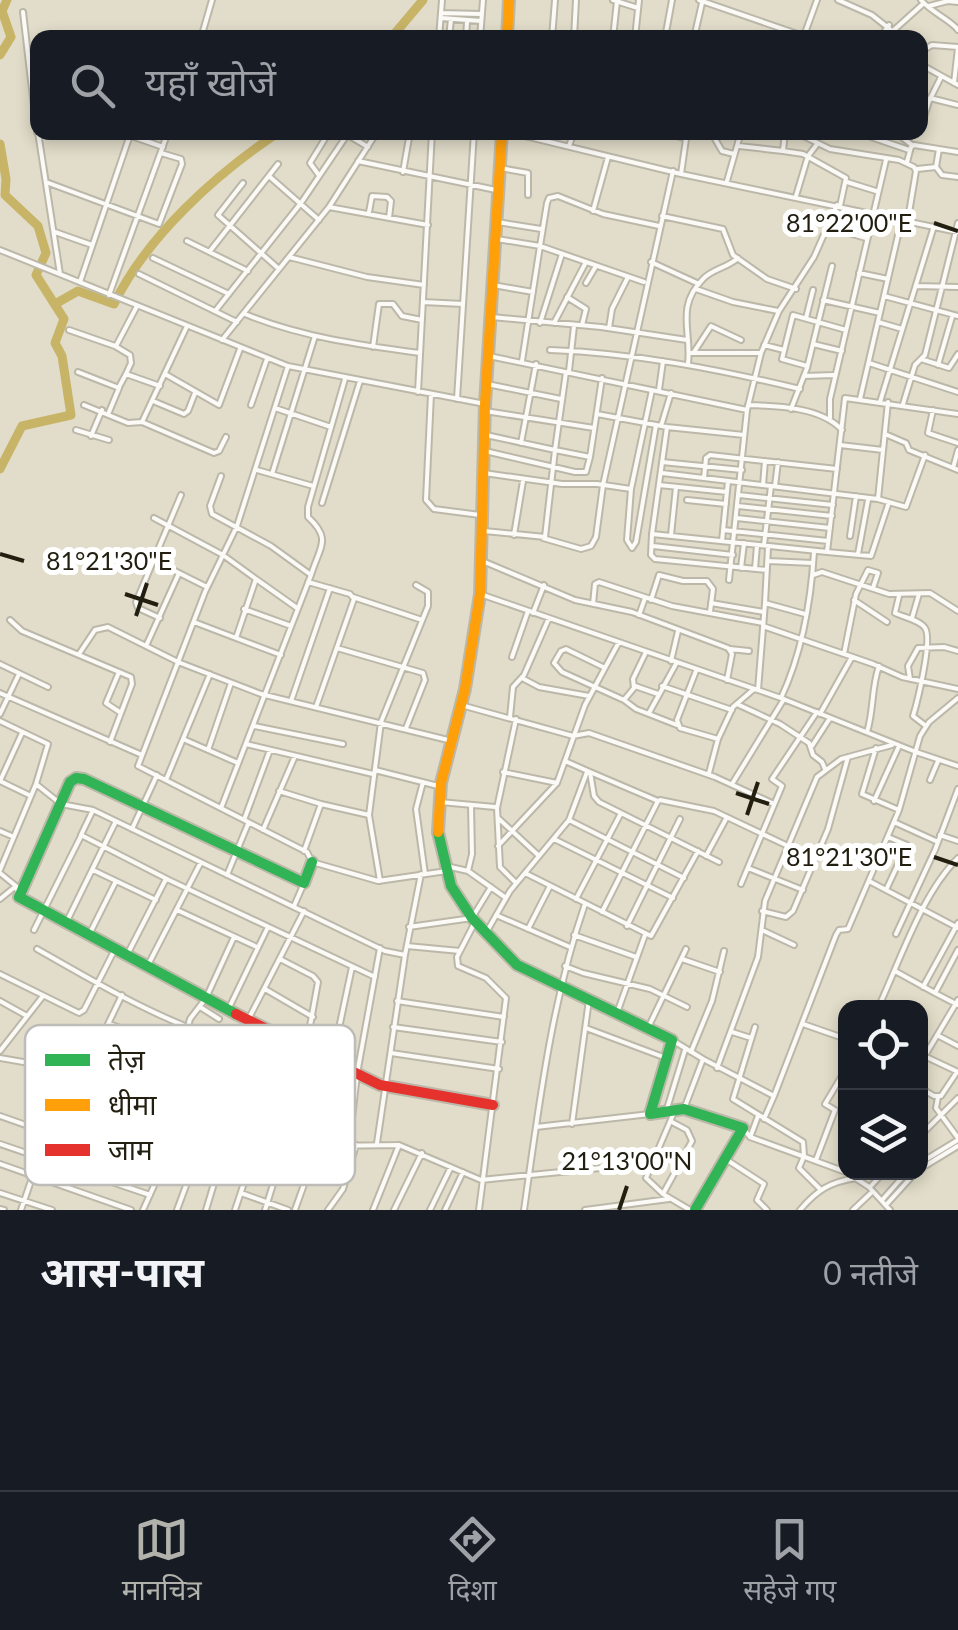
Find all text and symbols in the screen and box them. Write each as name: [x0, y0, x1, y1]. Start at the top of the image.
search box: [30, 30, 928, 140]
icon: search: [65, 58, 120, 113]
text: यहाँ खोजें: [145, 58, 276, 104]
text: 81°22'00"E: [786, 207, 912, 237]
text: 81°21'30"E: [46, 545, 172, 575]
text: 81°21'30"E: [786, 841, 912, 871]
map controls: [838, 1000, 928, 1180]
button: locate: [838, 1000, 928, 1090]
legend: [25, 1025, 355, 1185]
text: तेज़: [108, 1042, 146, 1076]
text: धीमा: [108, 1087, 157, 1121]
button: layers: [838, 1090, 928, 1180]
text: जाम: [108, 1132, 154, 1166]
text: 21°13'00"N: [562, 1145, 692, 1175]
text: आस-पास: [40, 1246, 204, 1296]
text: 0 नतीजे: [823, 1253, 918, 1292]
tab: मानचित्र: [122, 1512, 202, 1611]
tab: दिशा: [445, 1512, 500, 1611]
tab: सहेजे गए: [743, 1512, 836, 1611]

